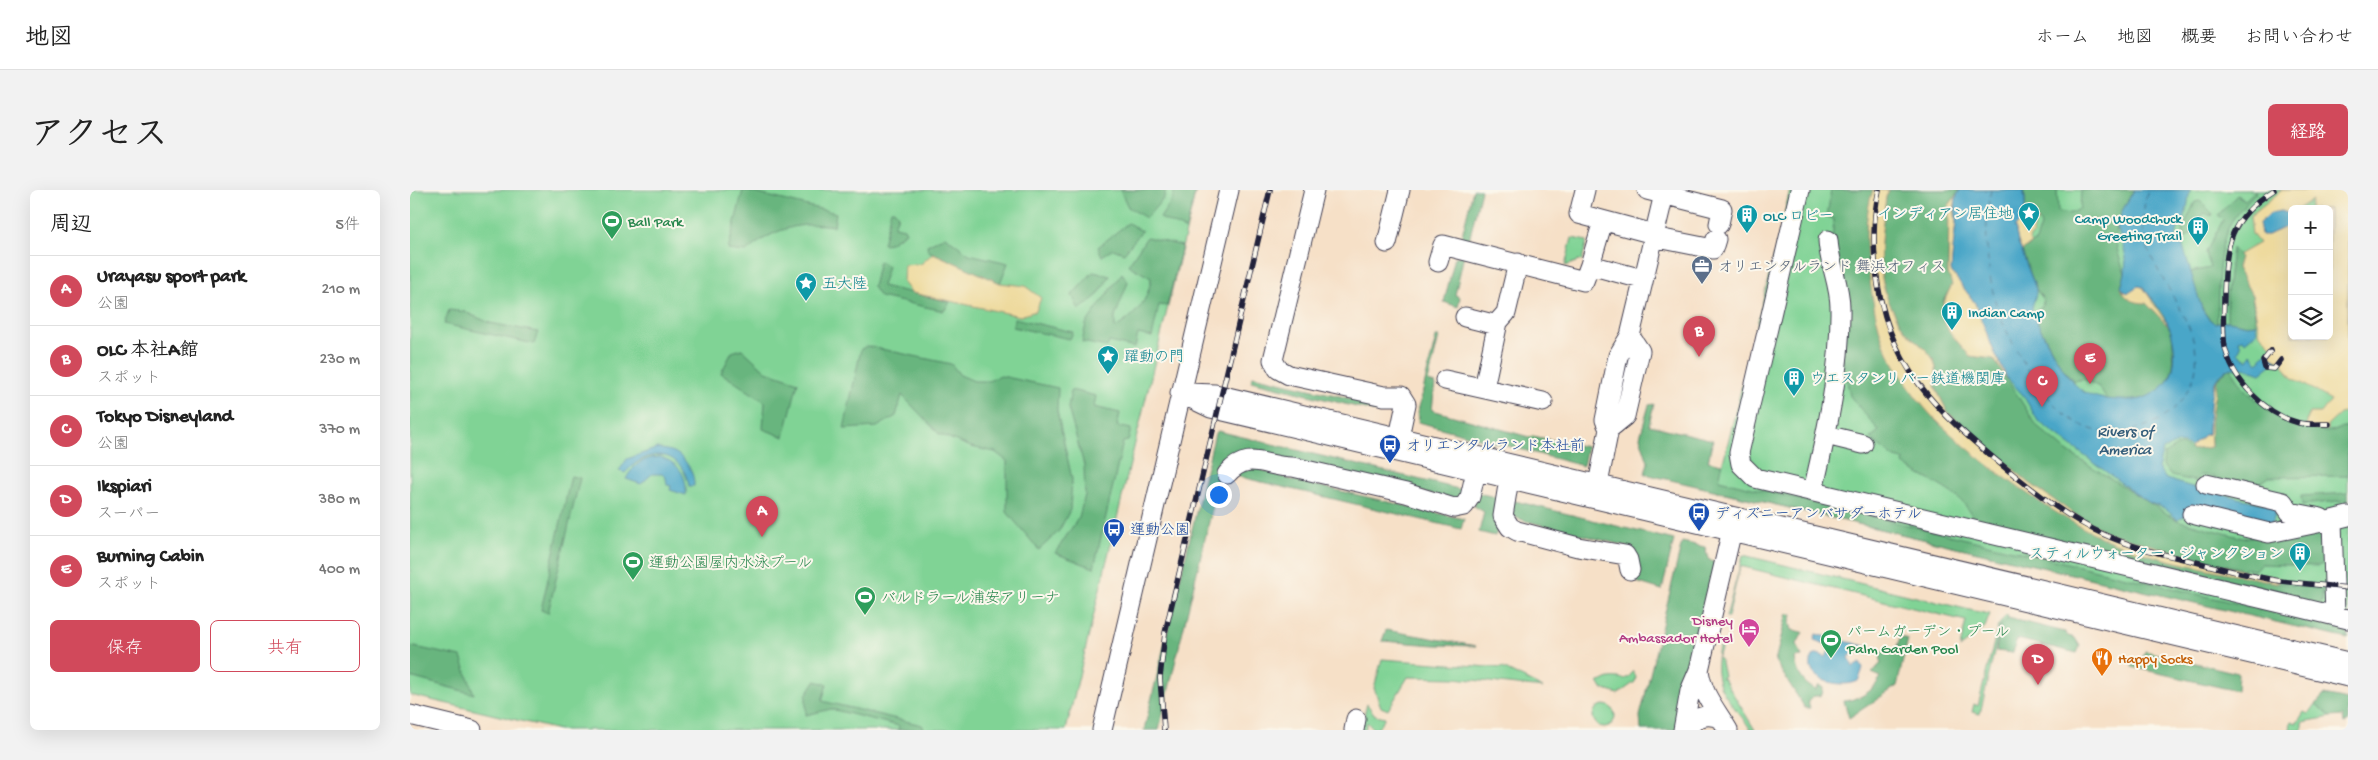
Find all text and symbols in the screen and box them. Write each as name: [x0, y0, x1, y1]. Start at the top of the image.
text: 地図: [25, 25, 73, 54]
text: ホーム: [2036, 28, 2089, 49]
text: 地図: [2117, 28, 2153, 49]
text: 概要: [2181, 28, 2217, 49]
text: お問い合わせ: [2245, 28, 2353, 49]
button: 経路: [2268, 104, 2348, 156]
text: アクセス: [30, 117, 168, 158]
place icon: インディアン居住地: [2017, 201, 2041, 232]
building icon: OLC ロビー: [1735, 203, 1759, 234]
map controls: [2288, 205, 2333, 340]
button: +: [2288, 205, 2333, 250]
place label: インディアン居住地: [1877, 206, 2013, 224]
place label: OLC ロビー: [1763, 208, 1833, 226]
sports icon: Ball Park: [600, 209, 624, 240]
place label: Camp Woodchuck Greeting Trail: [2075, 211, 2183, 246]
text: 周辺: [50, 214, 92, 239]
place label: Ball Park: [627, 214, 684, 232]
building icon: Camp Woodchuck Greeting Trail: [2186, 215, 2210, 246]
text: 5件: [336, 217, 360, 236]
button: −: [2288, 250, 2333, 295]
office icon: オリエンタルランド 舞浜オフィス: [1690, 254, 1714, 285]
place label: オリエンタルランド 舞浜オフィス: [1718, 258, 1946, 277]
text: Urayasu sport park: [97, 266, 246, 289]
place icon: 五大陸: [794, 271, 818, 302]
place label: 五大陸: [822, 276, 867, 294]
text: A: [61, 281, 71, 300]
text: 210 m: [321, 281, 360, 300]
button: layers: [2288, 295, 2333, 340]
text: 公園: [97, 296, 129, 315]
building icon: Indian Camp: [1940, 300, 1964, 331]
place label: Indian Camp: [1968, 305, 2045, 323]
pin: B: [1683, 316, 1715, 357]
text: OLC 本社A館: [97, 340, 198, 363]
pin: E: [2074, 343, 2106, 384]
place icon: 躍動の門: [1096, 344, 1120, 375]
place label: 躍動の門: [1124, 349, 1184, 367]
text: B: [62, 351, 70, 370]
text: 230 m: [320, 351, 360, 370]
building icon: ウエスタンリバー鉄道機関庫: [1782, 366, 1806, 397]
pin: C: [2026, 366, 2058, 407]
text: スポット: [97, 370, 161, 389]
place label: ウエスタンリバー鉄道機関庫: [1810, 370, 2005, 389]
text: Tokyo Disneyland: [97, 406, 233, 429]
text: C: [62, 421, 70, 440]
text: 370 m: [319, 421, 360, 440]
water label: Rivers of America: [2097, 424, 2156, 461]
bus stop icon: オリエンタルランド本社前: [1378, 433, 1402, 464]
text: 公園: [97, 436, 129, 455]
place label: オリエンタルランド本社前: [1406, 437, 1585, 456]
text: Ikspiari: [97, 476, 152, 499]
your location: [1206, 482, 1232, 508]
text: D: [61, 491, 71, 510]
text: 380 m: [319, 491, 360, 510]
pin: A: [746, 496, 778, 537]
bus stop icon: ディズニーアンバサダーホテル: [1687, 501, 1711, 532]
place label: ディズニーアンバサダーホテル: [1715, 505, 1922, 524]
text: スーパー: [97, 506, 160, 525]
bus stop icon: 運動公園: [1102, 517, 1126, 548]
place label: 運動公園: [1130, 522, 1190, 540]
building icon: スティルウォーター・ジャンクション: [2288, 541, 2312, 572]
text: Burning Cabin: [97, 546, 204, 569]
place label: スティルウォーター・ジャンクション: [2029, 546, 2284, 564]
sports icon: 運動公園屋内水泳プール: [621, 550, 645, 581]
place label: 運動公園屋内水泳プール: [649, 554, 812, 573]
text: E: [61, 561, 71, 580]
text: 400 m: [319, 561, 360, 580]
text: スポット: [97, 576, 161, 595]
sports icon: バルドラール浦安アリーナ: [853, 585, 877, 616]
place label: バルドラール浦安アリーナ: [881, 590, 1060, 608]
place label: Disney Ambassador Hotel: [1619, 613, 1734, 648]
hotel icon: Disney Ambassador Hotel: [1737, 617, 1761, 648]
button: 保存: [50, 620, 200, 672]
button: 共有: [210, 620, 360, 672]
place label: パームガーデン・プール Palm Garden Pool: [1846, 624, 2010, 659]
sports icon: パームガーデン・プール Palm Garden Pool: [1819, 628, 1843, 659]
pin: D: [2022, 644, 2054, 685]
restaurant icon: Happy Socks: [2090, 646, 2114, 677]
place label: Happy Socks: [2118, 651, 2193, 669]

